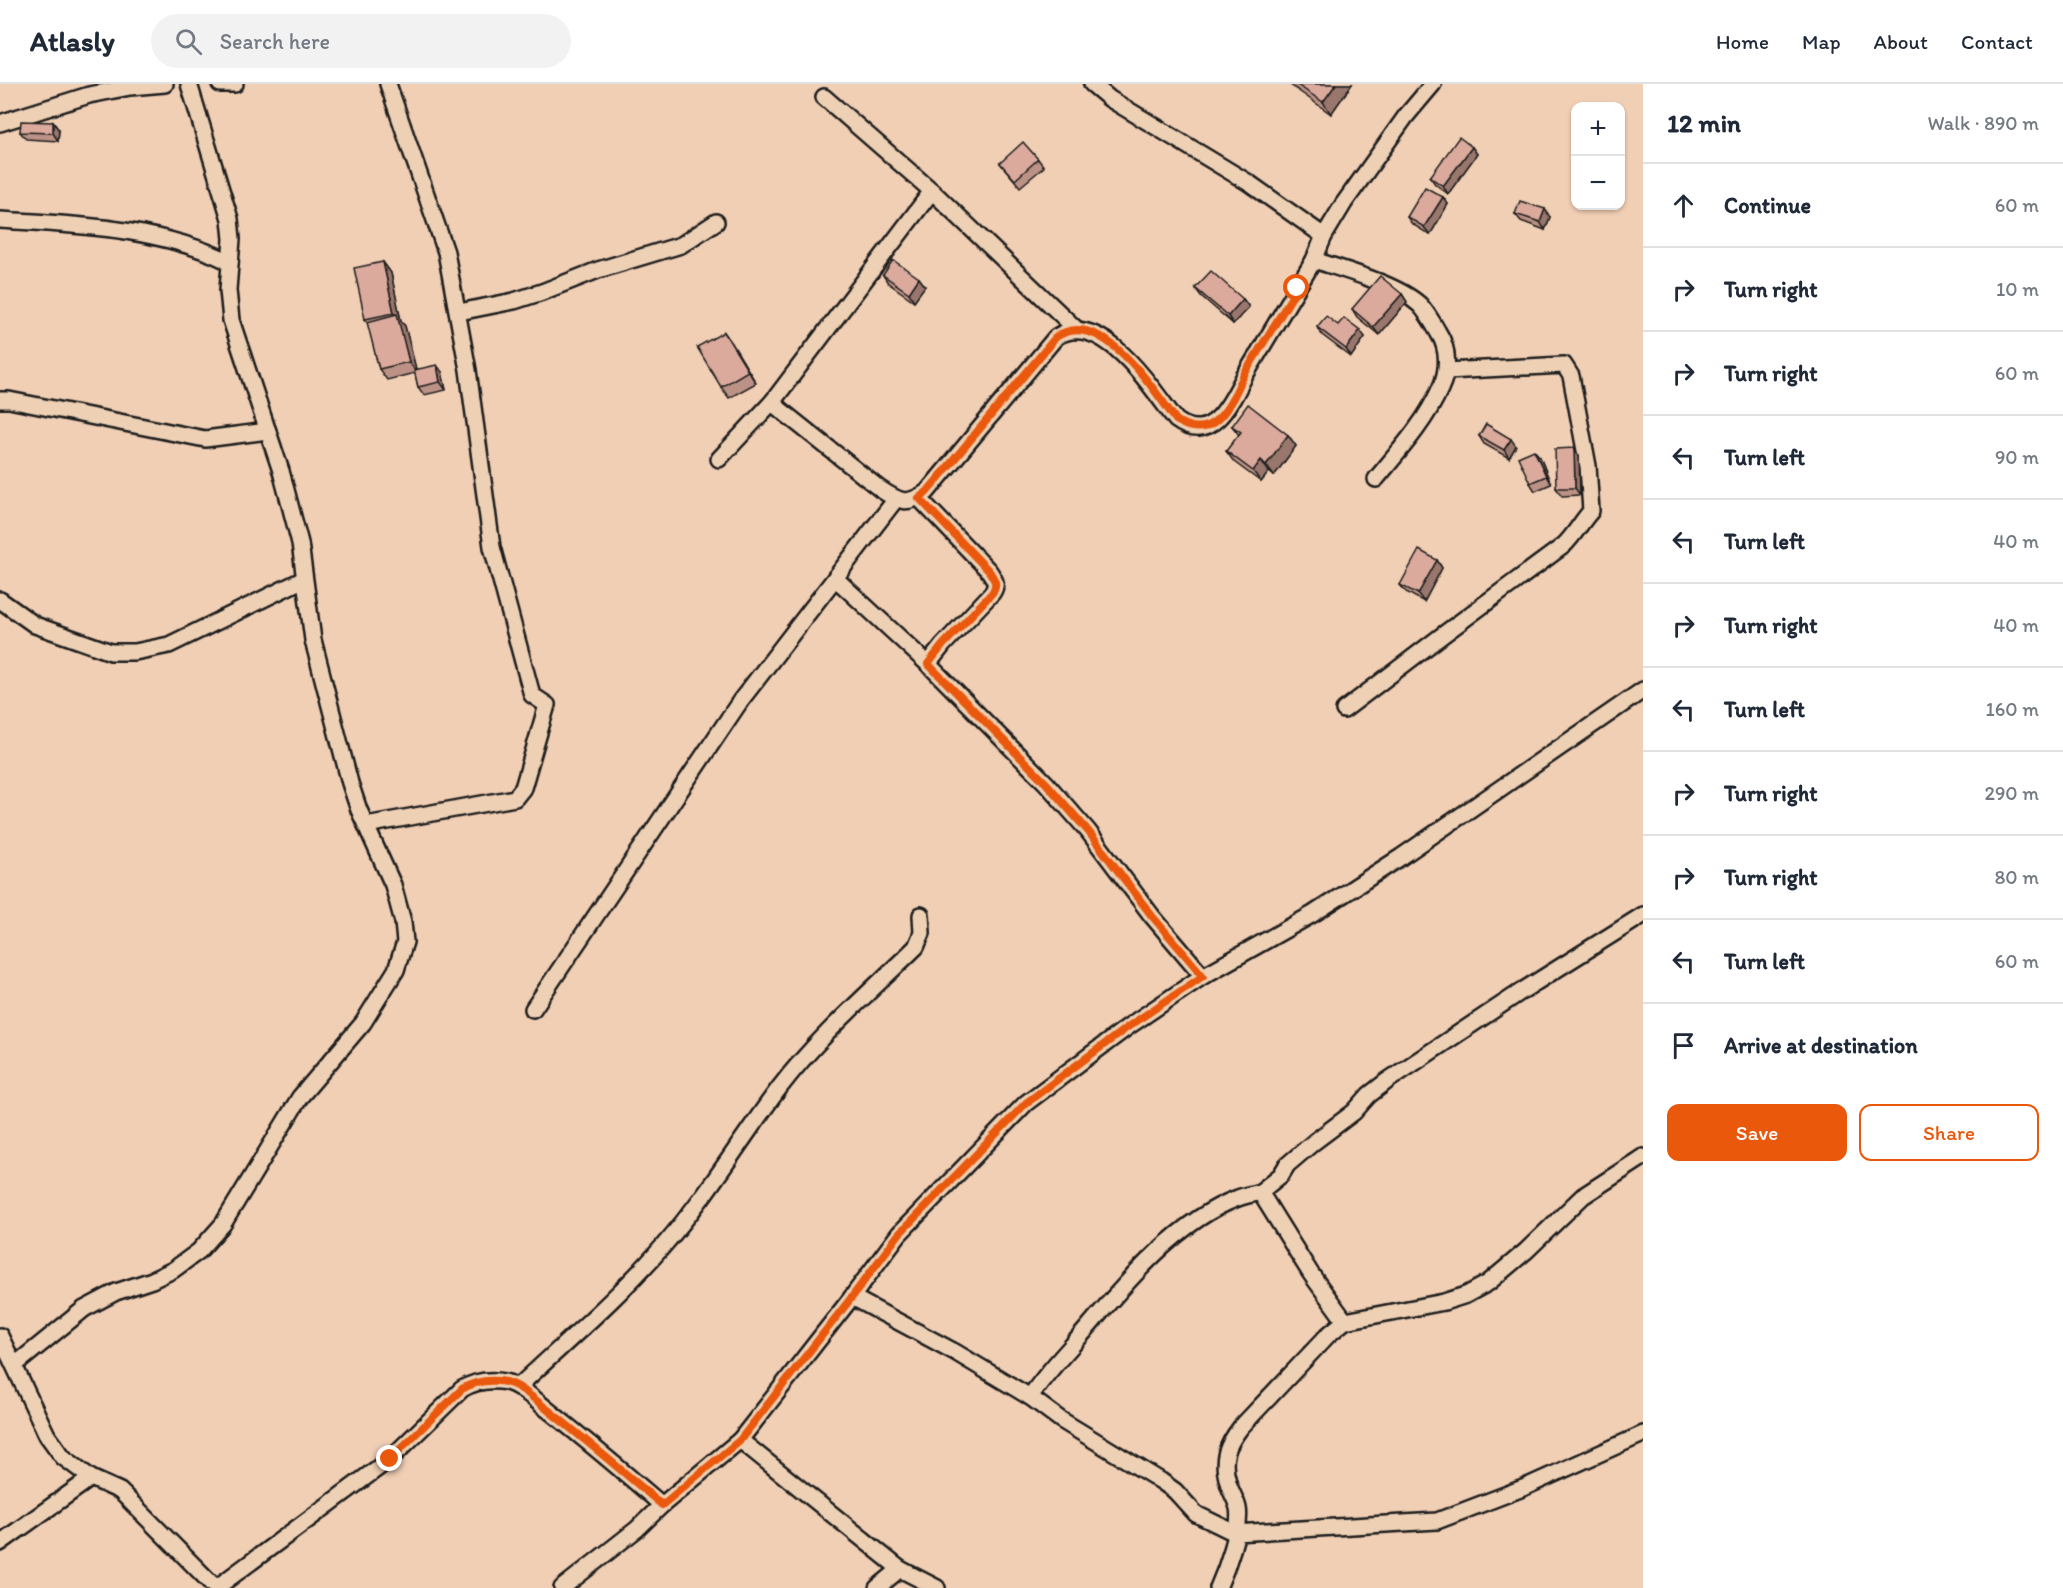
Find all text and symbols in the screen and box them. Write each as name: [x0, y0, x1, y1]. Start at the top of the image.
search box: [151, 14, 571, 68]
text: Atlasly: [30, 24, 115, 58]
icon: search: [172, 25, 205, 58]
text: Search here: [220, 28, 330, 55]
text: Home: [1716, 29, 1769, 54]
text: Map: [1802, 29, 1841, 54]
text: About: [1874, 29, 1928, 54]
text: Contact: [1961, 29, 2033, 54]
map controls: [1571, 102, 1625, 210]
button: +: [1571, 102, 1625, 156]
text: 12 min: [1667, 107, 1741, 139]
text: Walk · 890 m: [1927, 111, 2039, 135]
button: −: [1571, 156, 1625, 210]
icon: ahead: [1667, 189, 1700, 222]
text: Continue: [1724, 192, 1811, 219]
text: 60 m: [1995, 193, 2039, 217]
icon: right: [1667, 273, 1700, 306]
route start: [1283, 274, 1309, 300]
text: Turn right: [1724, 276, 1818, 303]
text: 10 m: [1996, 277, 2039, 301]
icon: right: [1667, 357, 1700, 390]
text: Turn right: [1724, 360, 1818, 387]
text: 60 m: [1995, 361, 2039, 385]
icon: left: [1667, 441, 1700, 474]
text: Turn left: [1724, 444, 1805, 471]
text: 90 m: [1995, 445, 2039, 469]
icon: left: [1667, 525, 1700, 558]
text: Turn left: [1724, 528, 1805, 555]
text: 40 m: [1993, 529, 2039, 553]
icon: right: [1667, 609, 1700, 642]
text: Turn right: [1724, 612, 1818, 639]
text: 40 m: [1993, 613, 2039, 637]
icon: left: [1667, 693, 1700, 726]
text: Turn left: [1724, 696, 1805, 723]
text: 160 m: [1986, 697, 2039, 721]
icon: right: [1667, 777, 1700, 810]
text: Turn right: [1724, 780, 1818, 807]
text: 290 m: [1984, 781, 2039, 805]
icon: right: [1667, 861, 1700, 894]
text: Turn right: [1724, 864, 1818, 891]
text: 80 m: [1994, 865, 2039, 889]
icon: left: [1667, 945, 1700, 978]
text: Turn left: [1724, 948, 1805, 975]
text: 60 m: [1995, 949, 2039, 973]
icon: arrive: [1667, 1029, 1700, 1062]
text: Arrive at destination: [1724, 1032, 1918, 1059]
button: Save: [1667, 1104, 1847, 1161]
button: Share: [1859, 1104, 2039, 1161]
route end: [376, 1445, 402, 1471]

